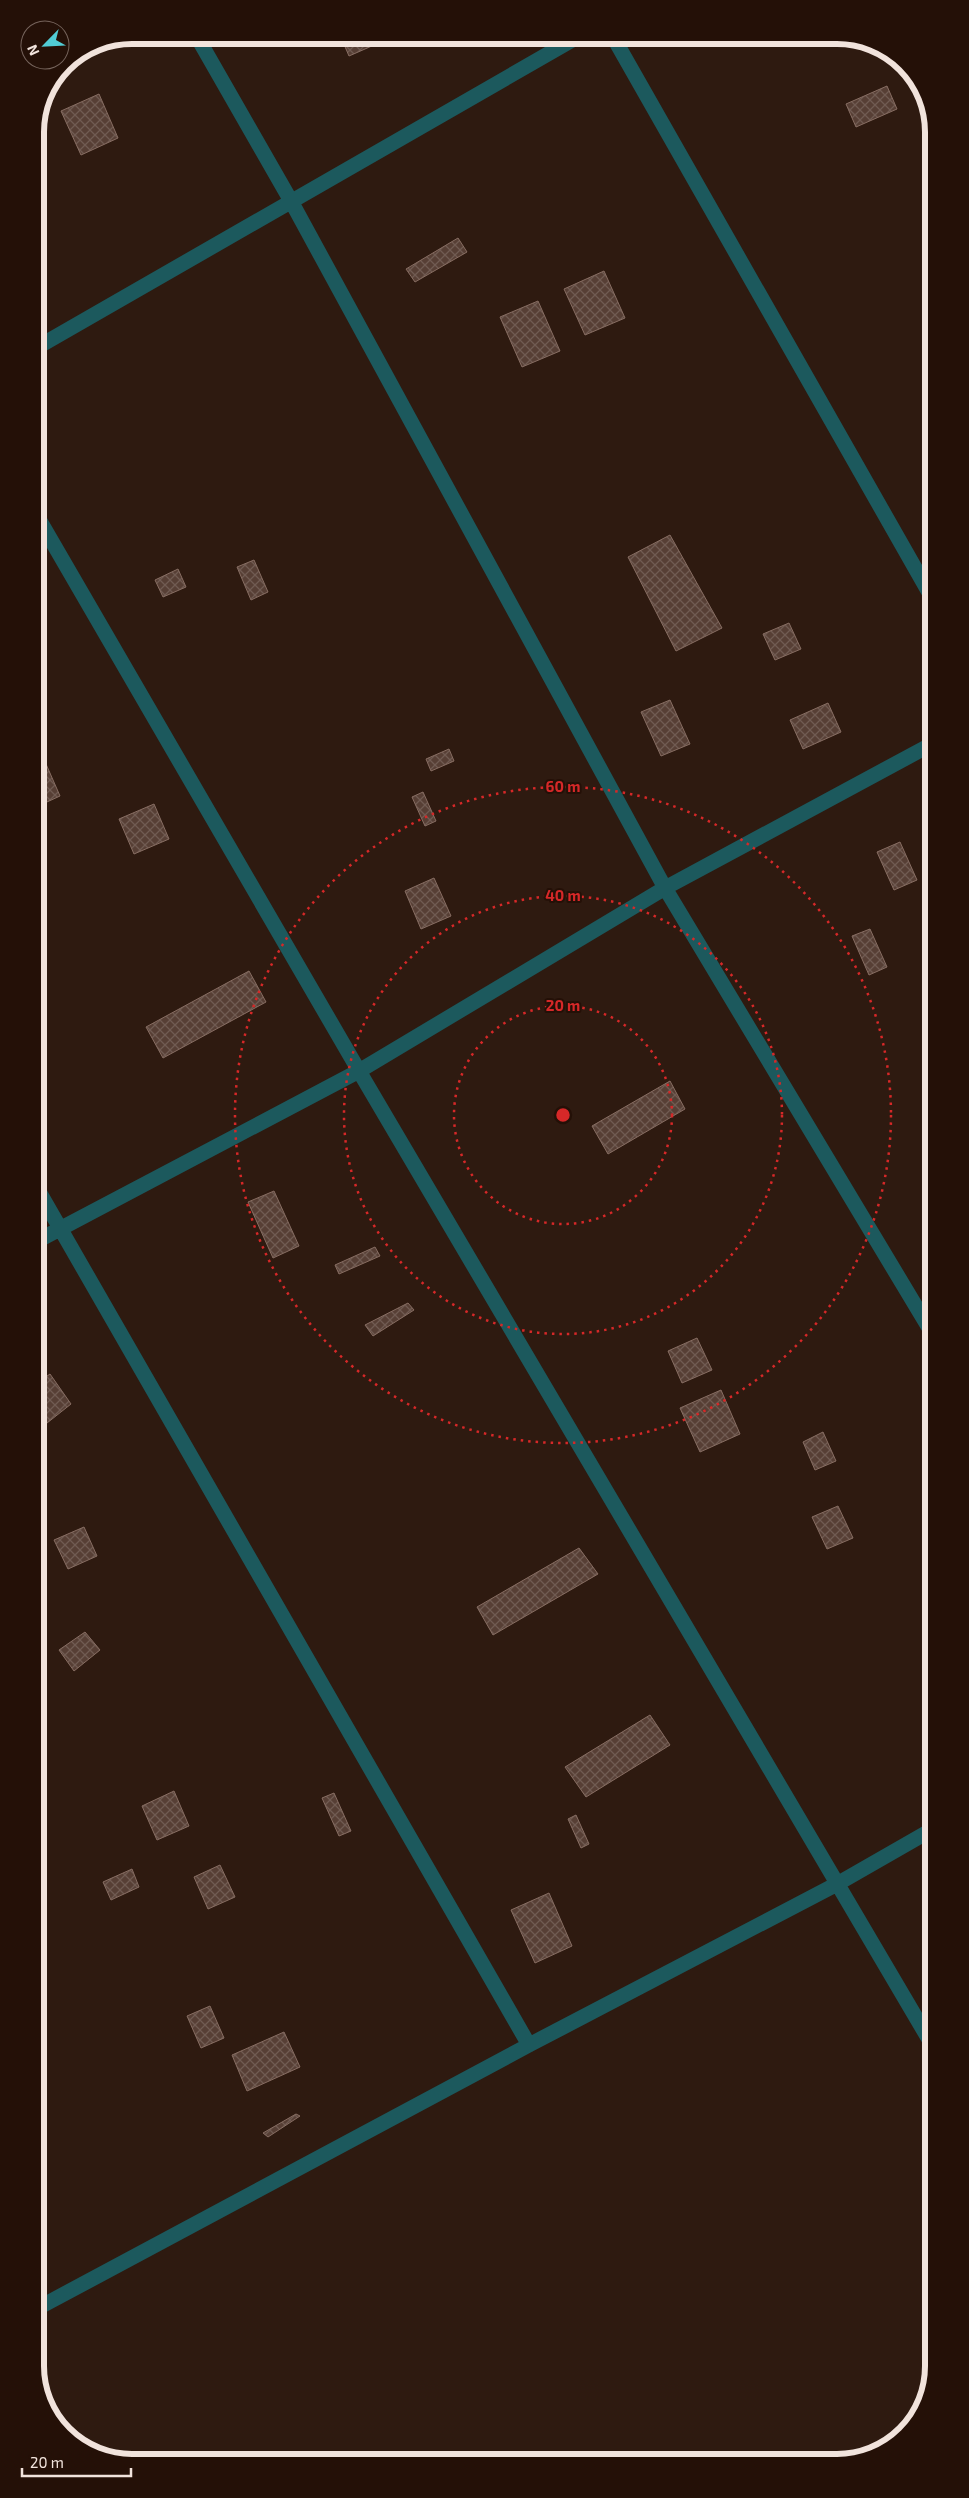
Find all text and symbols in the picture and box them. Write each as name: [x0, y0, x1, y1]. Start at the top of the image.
north arrow: [20, 20, 70, 70]
text: N: [23, 42, 42, 59]
text: 60 m: [546, 777, 580, 795]
text: 40 m: [545, 886, 581, 904]
text: 20 m: [546, 996, 580, 1014]
centre of rings: [554, 1106, 572, 1124]
scale bar: [22, 2446, 131, 2478]
text: 20 m: [30, 2453, 64, 2471]

